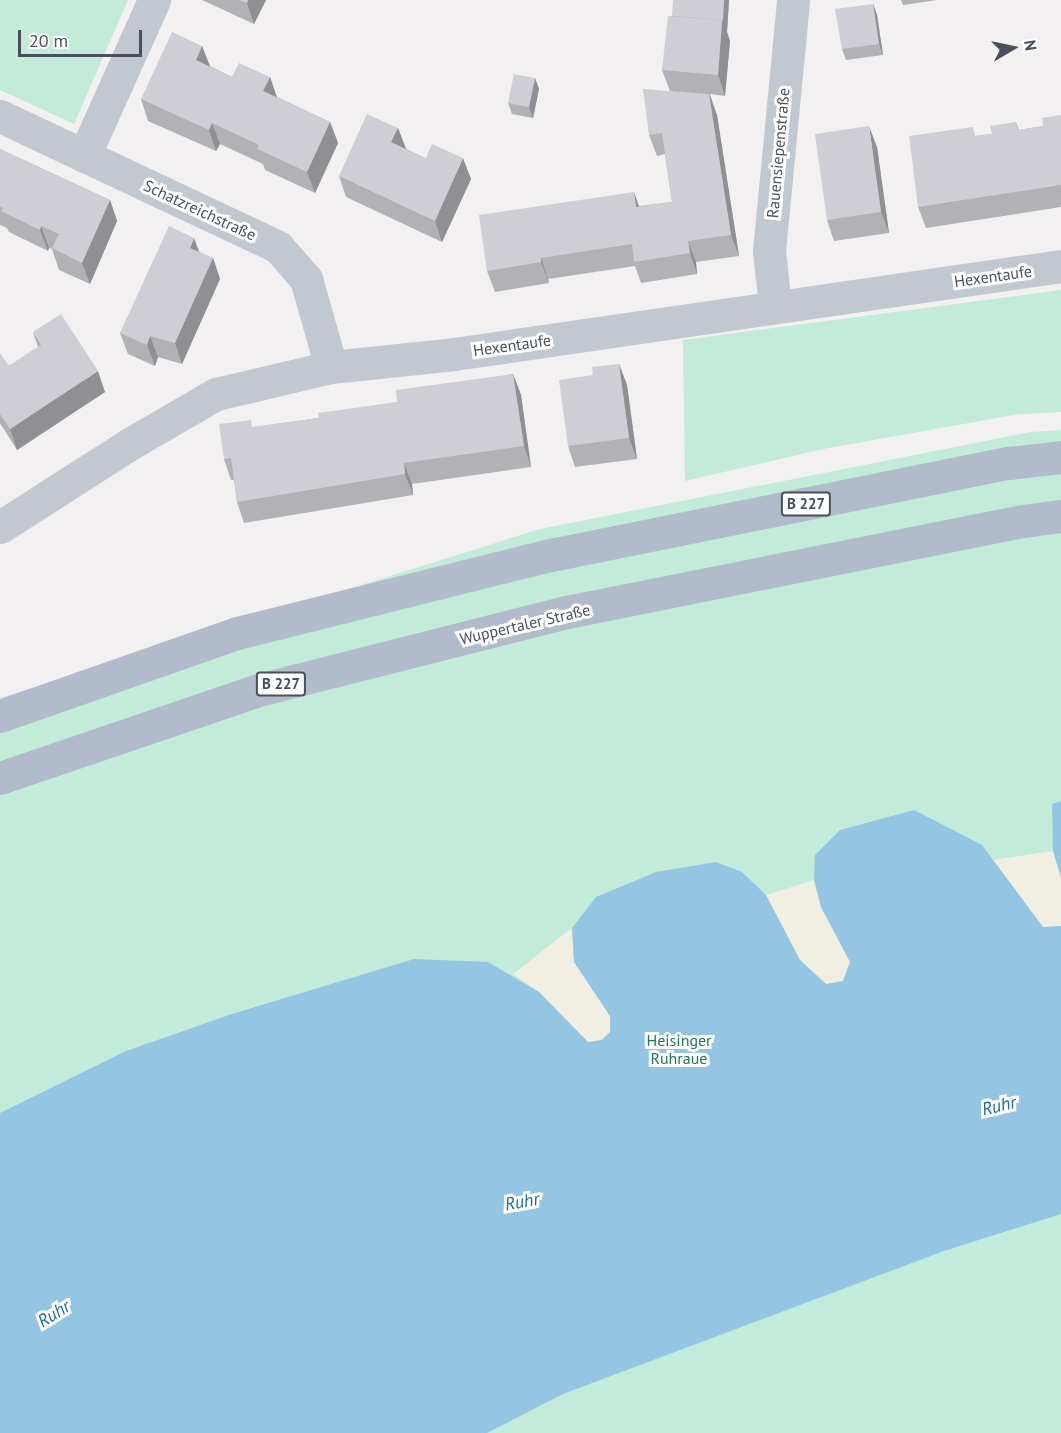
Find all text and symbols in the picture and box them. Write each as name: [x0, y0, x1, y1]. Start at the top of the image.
scale bar: [21, 18, 146, 56]
north arrow: [983, 18, 1043, 78]
text: 20 m: [29, 29, 68, 52]
text: N: [1020, 38, 1041, 52]
street label: Rauensiepenstraße: [763, 87, 793, 219]
street label: Schatzreichstraße: [141, 176, 259, 244]
street label: Hexentaufe: [953, 261, 1033, 291]
street label: Hexentaufe: [472, 330, 552, 360]
road number: B 227: [780, 492, 832, 516]
street label: Wuppertaler Straße: [458, 600, 592, 648]
road number: B 227: [256, 672, 306, 696]
park label: Heisinger Ruhraue: [646, 1030, 712, 1068]
water label: Ruhr: [980, 1092, 1018, 1120]
water label: Ruhr: [503, 1188, 541, 1216]
water label: Ruhr: [34, 1296, 74, 1332]

